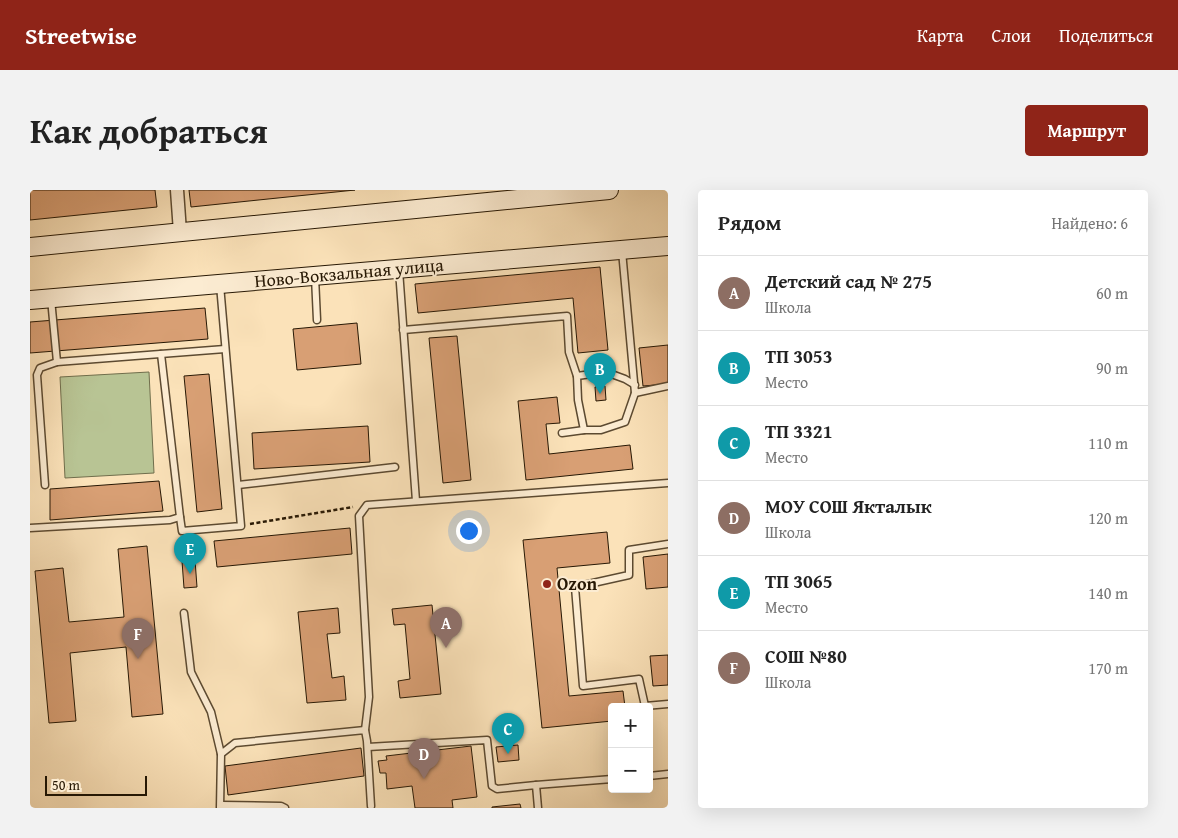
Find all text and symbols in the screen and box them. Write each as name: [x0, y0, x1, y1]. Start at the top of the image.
text: Streetwise: [25, 18, 137, 53]
text: Карта: [917, 22, 964, 49]
text: Слои: [992, 22, 1031, 49]
text: Поделиться: [1059, 22, 1153, 49]
text: Как добраться: [30, 105, 268, 156]
button: Маршрут: [1025, 105, 1148, 156]
text: Рядом: [718, 207, 781, 238]
text: Найдено: 6: [1051, 211, 1128, 235]
street label: Ново-Вокзальная улица: [253, 251, 445, 294]
text: Детский сад № 275: [765, 267, 932, 295]
text: A: [729, 281, 739, 305]
text: 60 m: [1096, 281, 1128, 305]
text: Школа: [765, 295, 811, 319]
text: ТП 3053: [765, 342, 833, 370]
pin: B: [584, 353, 616, 394]
text: B: [729, 356, 739, 380]
text: 90 m: [1096, 356, 1128, 380]
text: Место: [765, 370, 808, 394]
text: ТП 3321: [765, 417, 833, 445]
text: C: [729, 431, 739, 455]
text: 110 m: [1088, 431, 1128, 455]
text: Место: [765, 445, 808, 469]
text: МОУ СОШ Якталык: [765, 492, 932, 520]
text: D: [729, 506, 739, 530]
text: 120 m: [1088, 506, 1128, 530]
your location: [456, 518, 482, 544]
text: Школа: [765, 520, 811, 544]
pin: E: [174, 533, 206, 574]
text: ТП 3065: [765, 567, 833, 595]
place label: Ozon: [557, 570, 597, 597]
marker: Ozon: [541, 578, 553, 590]
text: E: [730, 581, 738, 605]
text: 140 m: [1088, 581, 1128, 605]
text: Место: [765, 595, 808, 619]
pin: A: [430, 607, 462, 648]
pin: F: [122, 618, 154, 659]
text: СОШ №80: [765, 642, 847, 670]
text: F: [730, 656, 738, 680]
text: 170 m: [1088, 656, 1128, 680]
text: Школа: [765, 670, 811, 694]
map controls: [608, 703, 653, 793]
button: +: [608, 703, 653, 748]
pin: C: [492, 713, 524, 754]
pin: D: [408, 738, 440, 779]
button: −: [608, 748, 653, 793]
scale bar: [45, 773, 148, 796]
text: 50 m: [52, 775, 80, 795]

